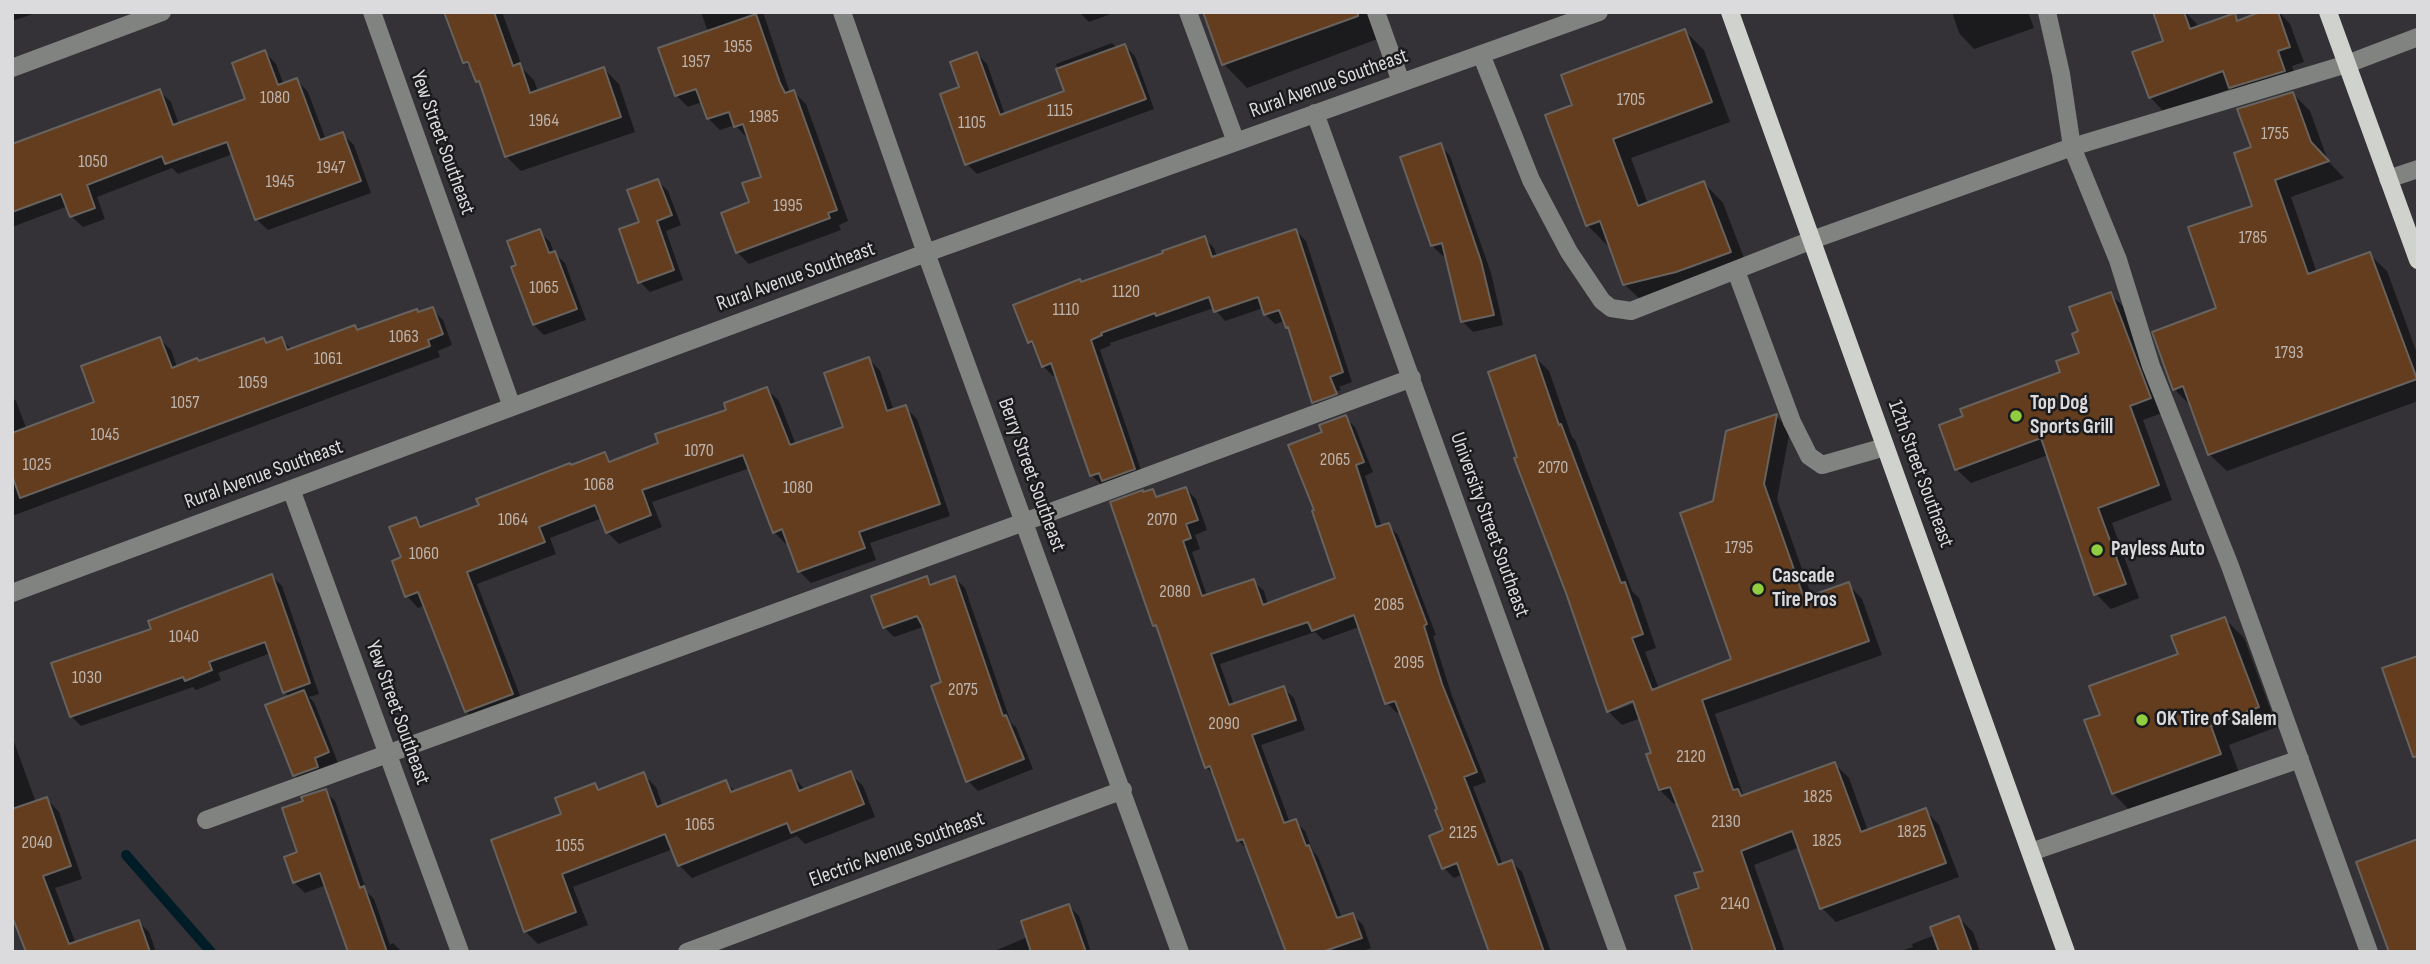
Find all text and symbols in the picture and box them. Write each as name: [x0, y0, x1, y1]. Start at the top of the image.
house number: 1955: [724, 36, 752, 58]
street label: Rural Avenue Southeast: [1246, 44, 1412, 124]
house number: 1957: [682, 51, 710, 73]
street label: Yew Street Southeast: [404, 68, 480, 218]
house number: 1080: [260, 87, 290, 109]
house number: 1705: [1617, 89, 1645, 111]
house number: 1115: [1047, 100, 1073, 122]
house number: 1985: [749, 106, 779, 128]
house number: 1964: [529, 110, 559, 132]
house number: 1105: [958, 112, 986, 134]
house number: 1755: [2261, 123, 2289, 145]
house number: 1050: [78, 151, 108, 173]
house number: 1947: [317, 157, 345, 179]
house number: 1945: [265, 171, 295, 193]
house number: 1995: [773, 195, 803, 217]
house number: 1785: [2239, 227, 2267, 249]
street label: Rural Avenue Southeast: [713, 237, 879, 317]
house number: 1065: [529, 277, 559, 299]
house number: 1120: [1112, 281, 1140, 303]
house number: 1110: [1053, 299, 1079, 321]
house number: 1063: [389, 326, 419, 348]
house number: 1793: [2275, 342, 2303, 364]
house number: 1061: [314, 348, 342, 370]
house number: 1059: [238, 372, 268, 394]
place label: Top Dog Sports Grill: [2030, 391, 2113, 441]
house number: 1057: [171, 392, 199, 414]
street label: Berry Street Southeast: [992, 395, 1070, 555]
street label: 12th Street Southeast: [1882, 397, 1958, 551]
marker: Top Dog Sports Grill: [2008, 408, 2024, 424]
house number: 1045: [90, 424, 120, 446]
street label: University Street Southeast: [1444, 429, 1534, 621]
street label: Rural Avenue Southeast: [181, 435, 347, 515]
house number: 1070: [684, 440, 714, 462]
house number: 2065: [1320, 449, 1350, 471]
house number: 1025: [23, 454, 51, 476]
house number: 2070: [1538, 457, 1568, 479]
house number: 1068: [584, 474, 614, 496]
house number: 1080: [783, 477, 813, 499]
house number: 1064: [498, 509, 528, 531]
house number: 2070: [1147, 509, 1177, 531]
house number: 1795: [1725, 537, 1753, 559]
place label: Payless Auto: [2111, 537, 2205, 563]
marker: Payless Auto: [2089, 542, 2105, 558]
house number: 1060: [409, 543, 439, 565]
place label: Cascade Tire Pros: [1772, 564, 1837, 614]
house number: 2080: [1159, 581, 1191, 603]
marker: Cascade Tire Pros: [1750, 581, 1766, 597]
house number: 2085: [1374, 594, 1404, 616]
house number: 1040: [169, 626, 199, 648]
street label: Yew Street Southeast: [359, 638, 435, 788]
house number: 2095: [1394, 652, 1424, 674]
house number: 1030: [72, 667, 102, 689]
house number: 2075: [948, 679, 978, 701]
place label: OK Tire of Salem: [2156, 707, 2277, 733]
marker: OK Tire of Salem: [2134, 712, 2150, 728]
house number: 2090: [1208, 713, 1240, 735]
house number: 2120: [1676, 746, 1706, 768]
house number: 1825: [1803, 786, 1833, 808]
street label: Electric Avenue Southeast: [806, 807, 988, 893]
house number: 2130: [1711, 811, 1741, 833]
house number: 1065: [685, 814, 715, 836]
house number: 1825: [1897, 821, 1927, 843]
house number: 2125: [1449, 822, 1477, 844]
house number: 1825: [1812, 830, 1842, 852]
house number: 2040: [22, 832, 52, 854]
house number: 1055: [556, 835, 584, 857]
house number: 2140: [1720, 893, 1750, 915]

